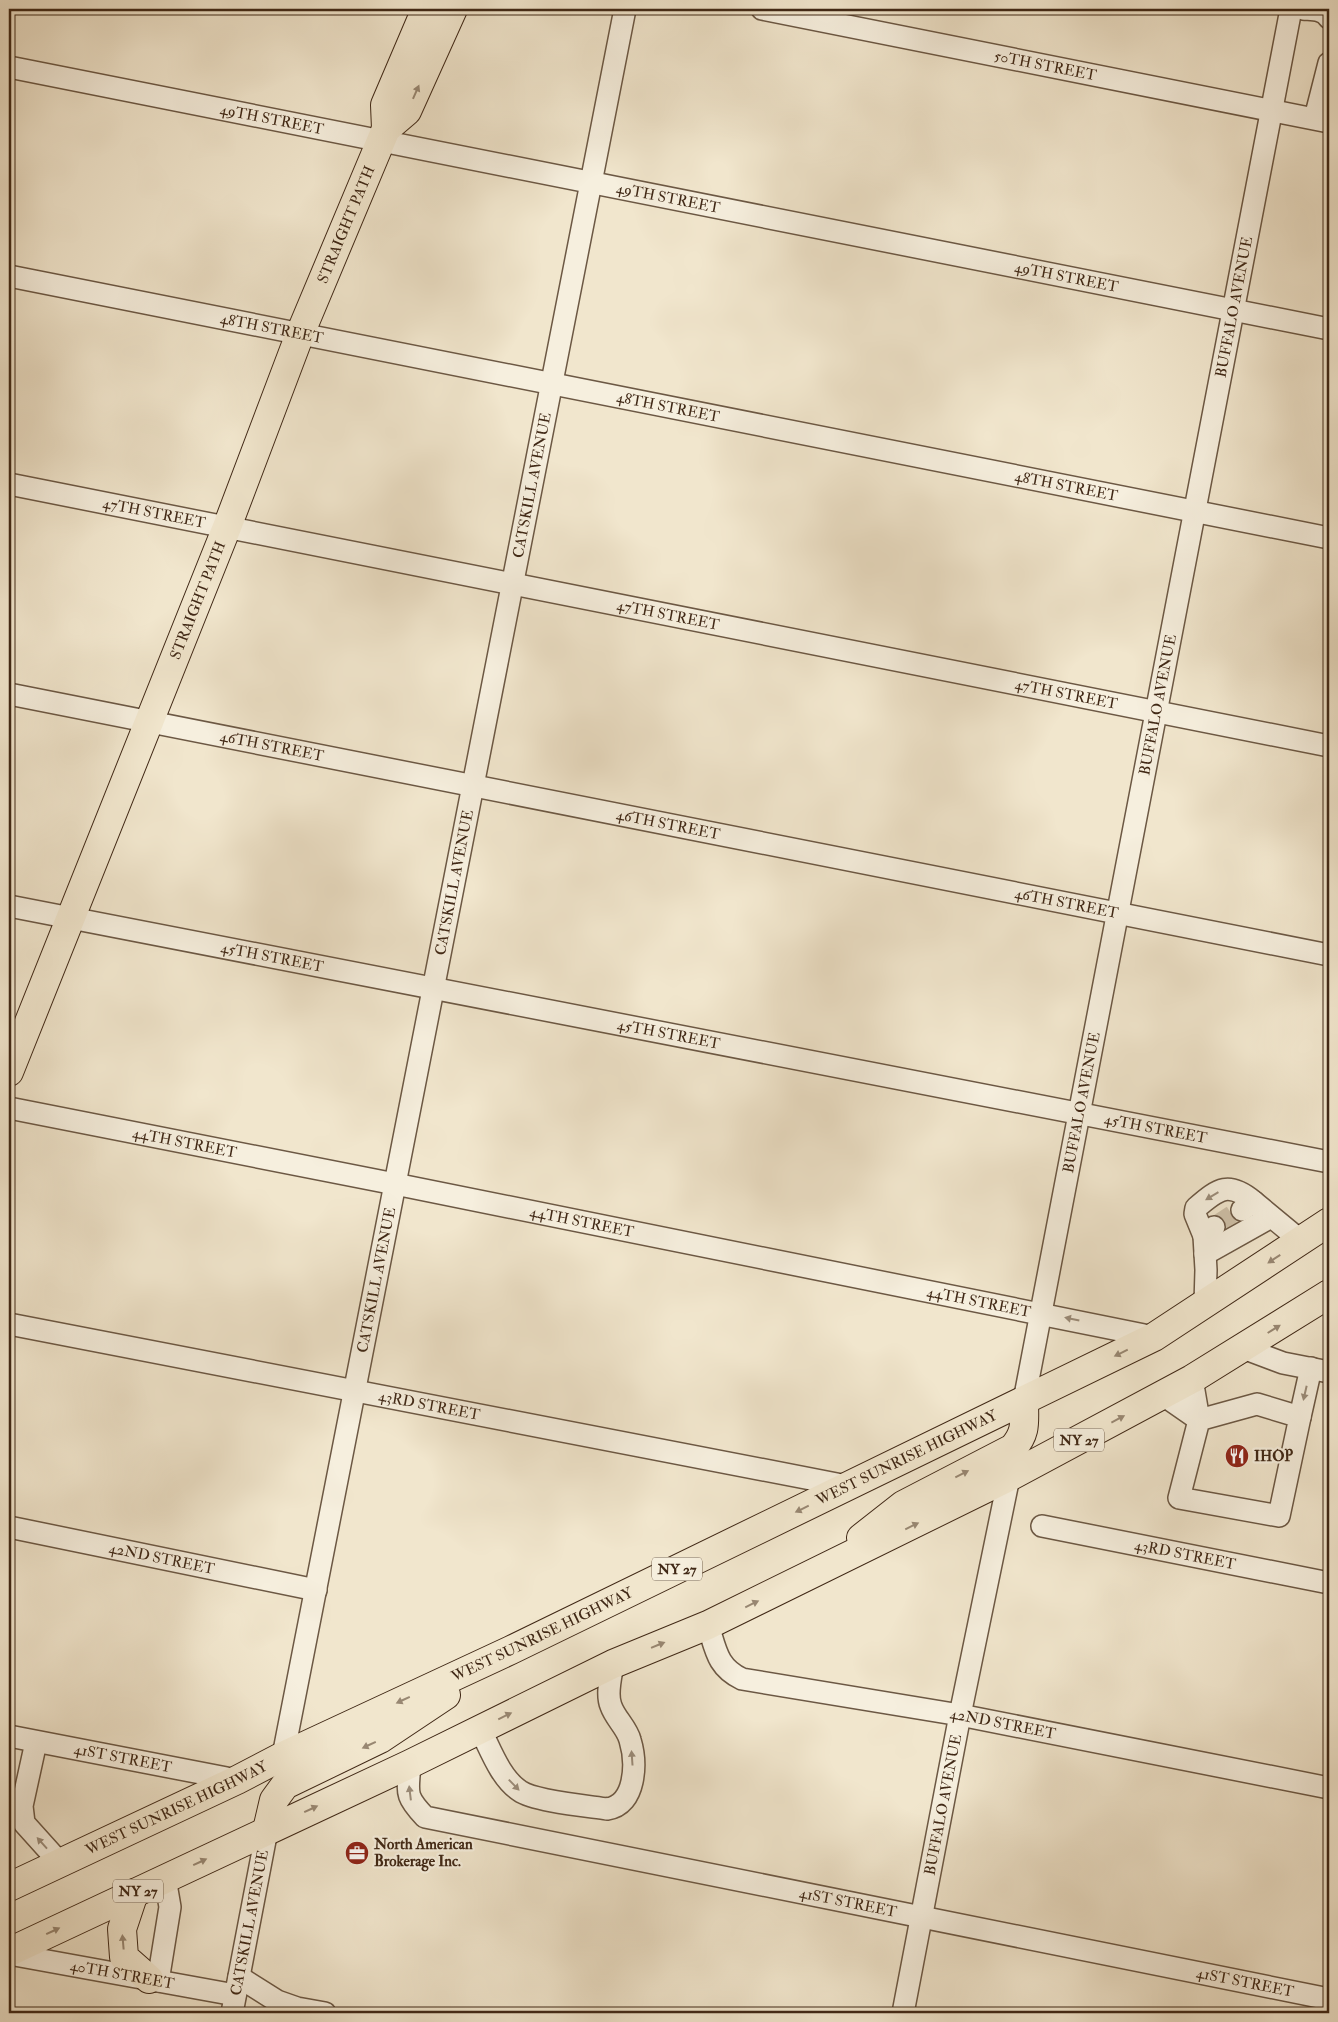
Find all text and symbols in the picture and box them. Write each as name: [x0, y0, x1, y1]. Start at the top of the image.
street label: 50TH STREET: [993, 47, 1098, 85]
one-way arrow: [412, 85, 420, 99]
street label: 49TH STREET: [218, 100, 325, 139]
street label: STRAIGHT PATH: [313, 163, 379, 286]
street label: 49TH STREET: [615, 179, 722, 218]
street label: BUFFALO AVENUE: [1212, 235, 1257, 379]
street label: 49TH STREET: [1013, 258, 1120, 297]
street label: 48TH STREET: [219, 309, 325, 348]
street label: 48TH STREET: [615, 388, 721, 427]
street label: CATSKILL AVENUE: [509, 411, 556, 560]
street label: 48TH STREET: [1013, 467, 1119, 506]
street label: 47TH STREET: [101, 494, 207, 533]
street label: STRAIGHT PATH: [166, 539, 230, 662]
street label: 47TH STREET: [615, 596, 721, 635]
street label: BUFFALO AVENUE: [1135, 632, 1181, 777]
street label: 47TH STREET: [1013, 675, 1119, 714]
street label: 46TH STREET: [218, 727, 325, 766]
street label: 46TH STREET: [615, 805, 722, 844]
street label: CATSKILL AVENUE: [431, 808, 478, 957]
street label: 46TH STREET: [1013, 884, 1120, 923]
street label: 45TH STREET: [219, 938, 325, 977]
street label: 45TH STREET: [616, 1015, 722, 1054]
street label: BUFFALO AVENUE: [1059, 1030, 1105, 1175]
street label: 45TH STREET: [1103, 1110, 1209, 1148]
street label: 44TH STREET: [131, 1124, 238, 1163]
one-way arrow: [1205, 1192, 1218, 1201]
street label: 44TH STREET: [528, 1202, 635, 1242]
street label: CATSKILL AVENUE: [353, 1206, 400, 1355]
one-way arrow: [1267, 1254, 1280, 1264]
street label: 44TH STREET: [925, 1282, 1032, 1322]
one-way arrow: [1064, 1315, 1080, 1323]
one-way arrow: [1268, 1324, 1281, 1334]
one-way arrow: [1114, 1349, 1128, 1357]
one-way arrow: [1301, 1385, 1309, 1400]
street label: 43RD STREET: [377, 1387, 481, 1425]
street label: WEST SUNRISE HIGHWAY: [812, 1406, 1001, 1511]
one-way arrow: [1111, 1415, 1126, 1423]
road number: NY 27: [1054, 1428, 1104, 1452]
restaurant icon: IHOP: [1224, 1443, 1250, 1469]
place label: IHOP: [1254, 1447, 1293, 1466]
one-way arrow: [955, 1470, 969, 1478]
one-way arrow: [795, 1505, 809, 1513]
one-way arrow: [905, 1522, 919, 1530]
street label: 43RD STREET: [1133, 1536, 1237, 1574]
street label: 42ND STREET: [107, 1539, 216, 1579]
road number: NY 27: [652, 1558, 702, 1580]
street label: WEST SUNRISE HIGHWAY: [448, 1583, 637, 1687]
one-way arrow: [745, 1600, 759, 1608]
one-way arrow: [651, 1641, 665, 1649]
one-way arrow: [396, 1696, 410, 1704]
street label: 42ND STREET: [948, 1704, 1057, 1744]
one-way arrow: [498, 1712, 512, 1720]
street label: BUFFALO AVENUE: [921, 1733, 966, 1877]
street label: 41ST STREET: [72, 1740, 173, 1777]
one-way arrow: [361, 1741, 376, 1749]
one-way arrow: [628, 1749, 636, 1765]
street label: WEST SUNRISE HIGHWAY: [82, 1757, 271, 1860]
one-way arrow: [508, 1779, 520, 1791]
one-way arrow: [406, 1785, 414, 1801]
one-way arrow: [304, 1805, 318, 1813]
place label: North American Brokerage Inc.: [373, 1835, 473, 1872]
one-way arrow: [37, 1837, 48, 1849]
office icon: North American Brokerage Inc.: [344, 1840, 370, 1866]
street label: CATSKILL AVENUE: [227, 1848, 273, 1997]
one-way arrow: [193, 1857, 207, 1865]
road number: NY 27: [113, 1880, 163, 1902]
street label: 41ST STREET: [798, 1884, 898, 1922]
one-way arrow: [46, 1927, 60, 1935]
one-way arrow: [119, 1934, 127, 1950]
street label: 40TH STREET: [69, 1956, 176, 1994]
street label: 41ST STREET: [1195, 1964, 1296, 2002]

